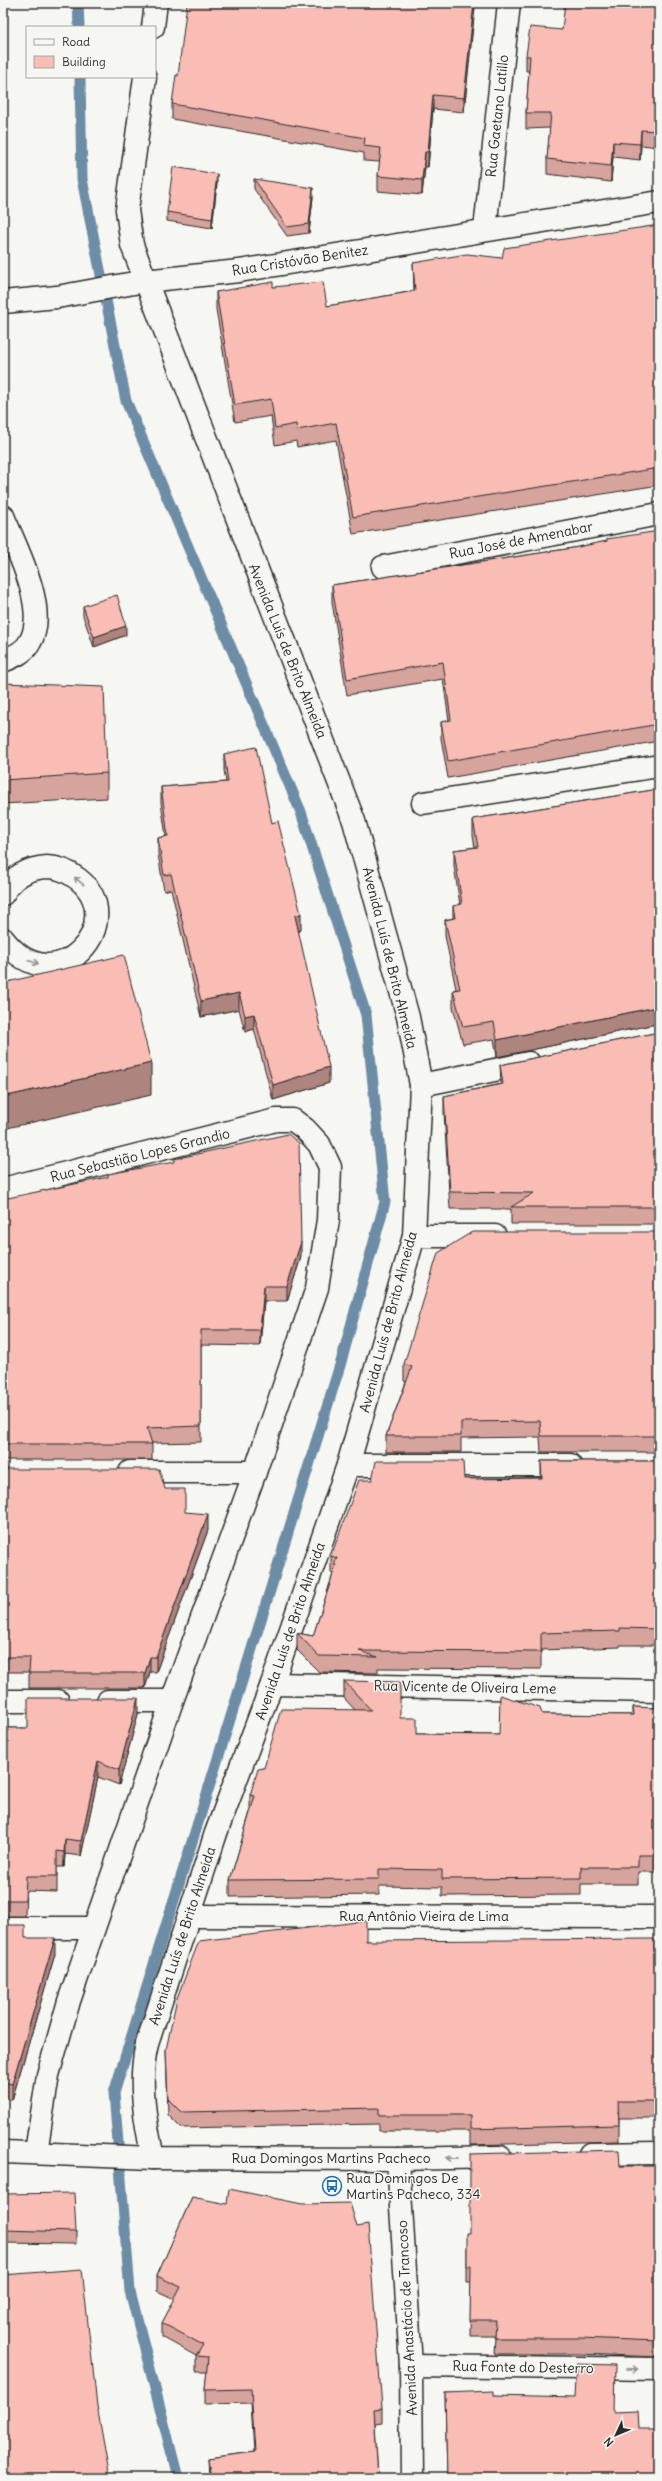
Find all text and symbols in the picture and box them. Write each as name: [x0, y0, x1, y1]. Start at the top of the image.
legend: [26, 26, 156, 78]
text: Road: [62, 34, 90, 49]
text: Building: [62, 54, 106, 69]
street label: Rua Gaetano Latillo: [482, 54, 512, 178]
street label: Rua Cristóvão Benitez: [231, 240, 370, 280]
street label: Rua José de Amenabar: [448, 517, 595, 563]
street label: Avenida Luís de Brito Almeida: [245, 561, 331, 741]
street label: Avenida Luís de Brito Almeida: [359, 865, 421, 1051]
one-way arrow: [74, 876, 85, 885]
one-way arrow: [26, 959, 39, 966]
street label: Rua Sebastião Lopes Grandio: [48, 1124, 232, 1186]
street label: Avenida Luís de Brito Almeida: [355, 1229, 421, 1415]
street label: Avenida Luís de Brito Almeida: [251, 1540, 329, 1722]
street label: Rua Vicente de Oliveira Leme: [373, 1676, 557, 1698]
street label: Avenida Luís de Brito Almeida: [145, 1844, 219, 2028]
street label: Rua Antônio Vieira de Lima: [339, 1907, 509, 1925]
street label: Rua Domingos Martins Pacheco: [231, 2149, 431, 2167]
one-way arrow: [446, 2154, 459, 2162]
place label: Rua Domingos De Martins Pacheco, 334: [346, 2169, 481, 2203]
bus stop icon: Rua Domingos De Martins Pacheco, 334: [321, 2175, 343, 2197]
street label: Avenida Anastácio de Trancoso: [393, 2220, 421, 2416]
street label: Rua Fonte do Desterro: [452, 2357, 594, 2377]
one-way arrow: [625, 2365, 638, 2372]
north arrow: [596, 2415, 636, 2455]
text: N: [601, 2434, 616, 2450]

